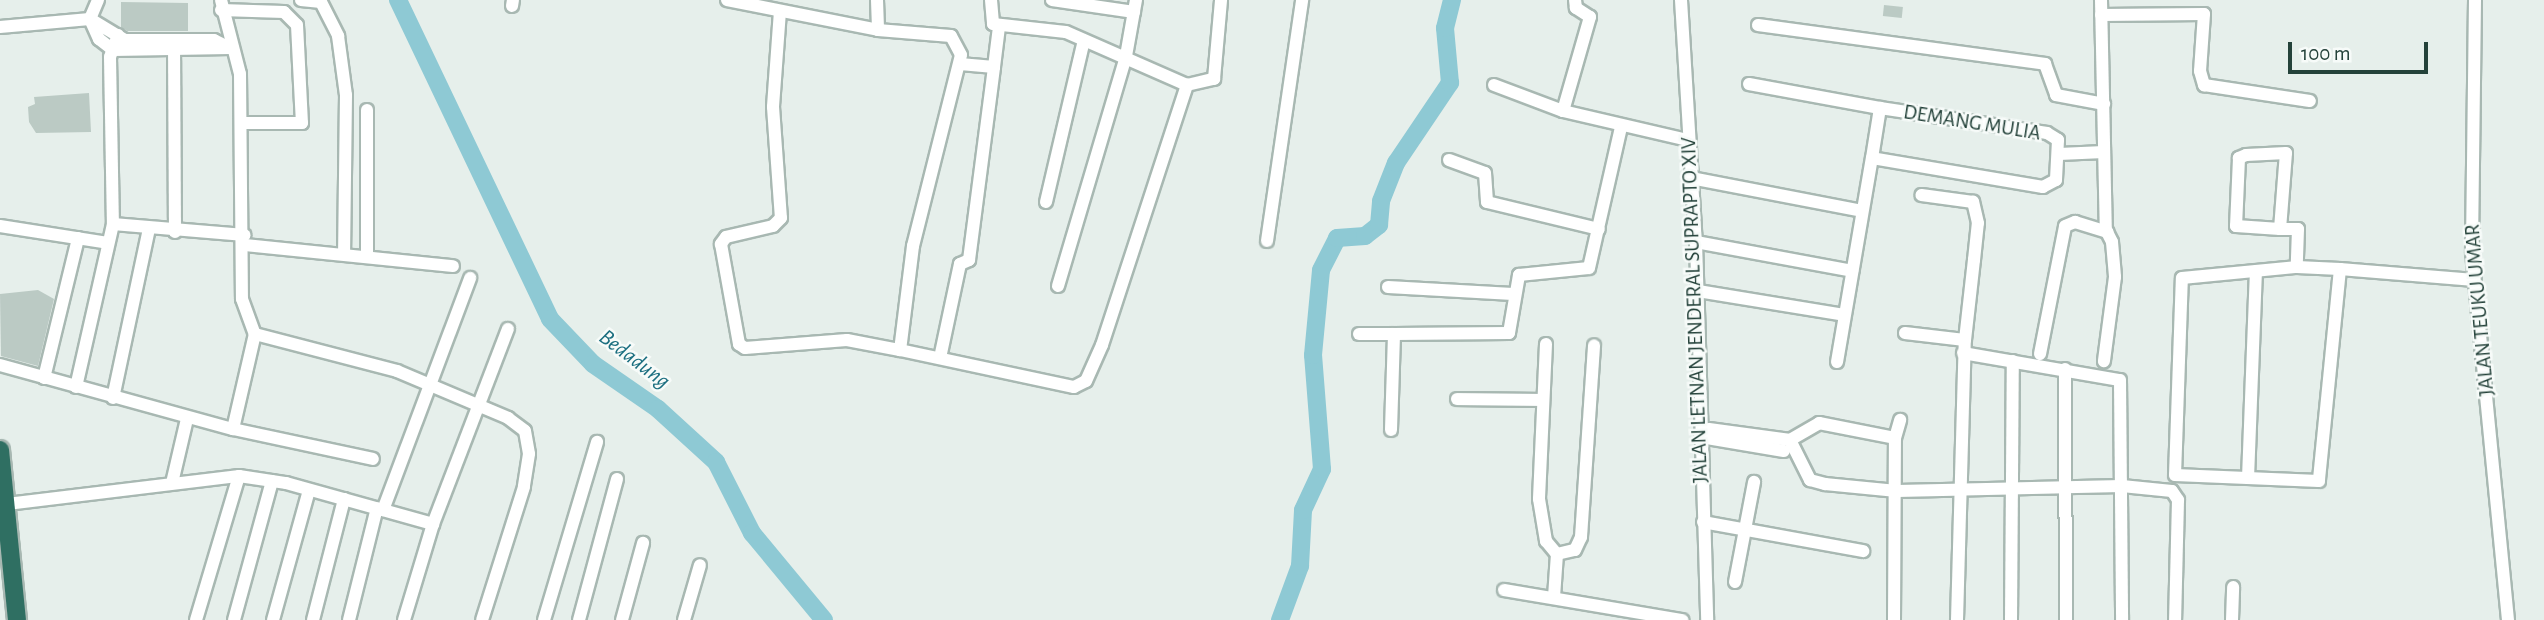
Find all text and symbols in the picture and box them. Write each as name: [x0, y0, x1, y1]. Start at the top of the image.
scale bar: [2292, 28, 2432, 72]
text: 100 m: [2301, 43, 2351, 64]
street label: DEMANG MULIA: [1902, 100, 2042, 146]
street label: JALAN LETNAN JENDERAL SUPRAPTO XIV: [1676, 137, 1714, 483]
street label: JALAN TEUKU UMAR: [2460, 223, 2500, 397]
water label: Bedadung: [593, 324, 675, 396]

